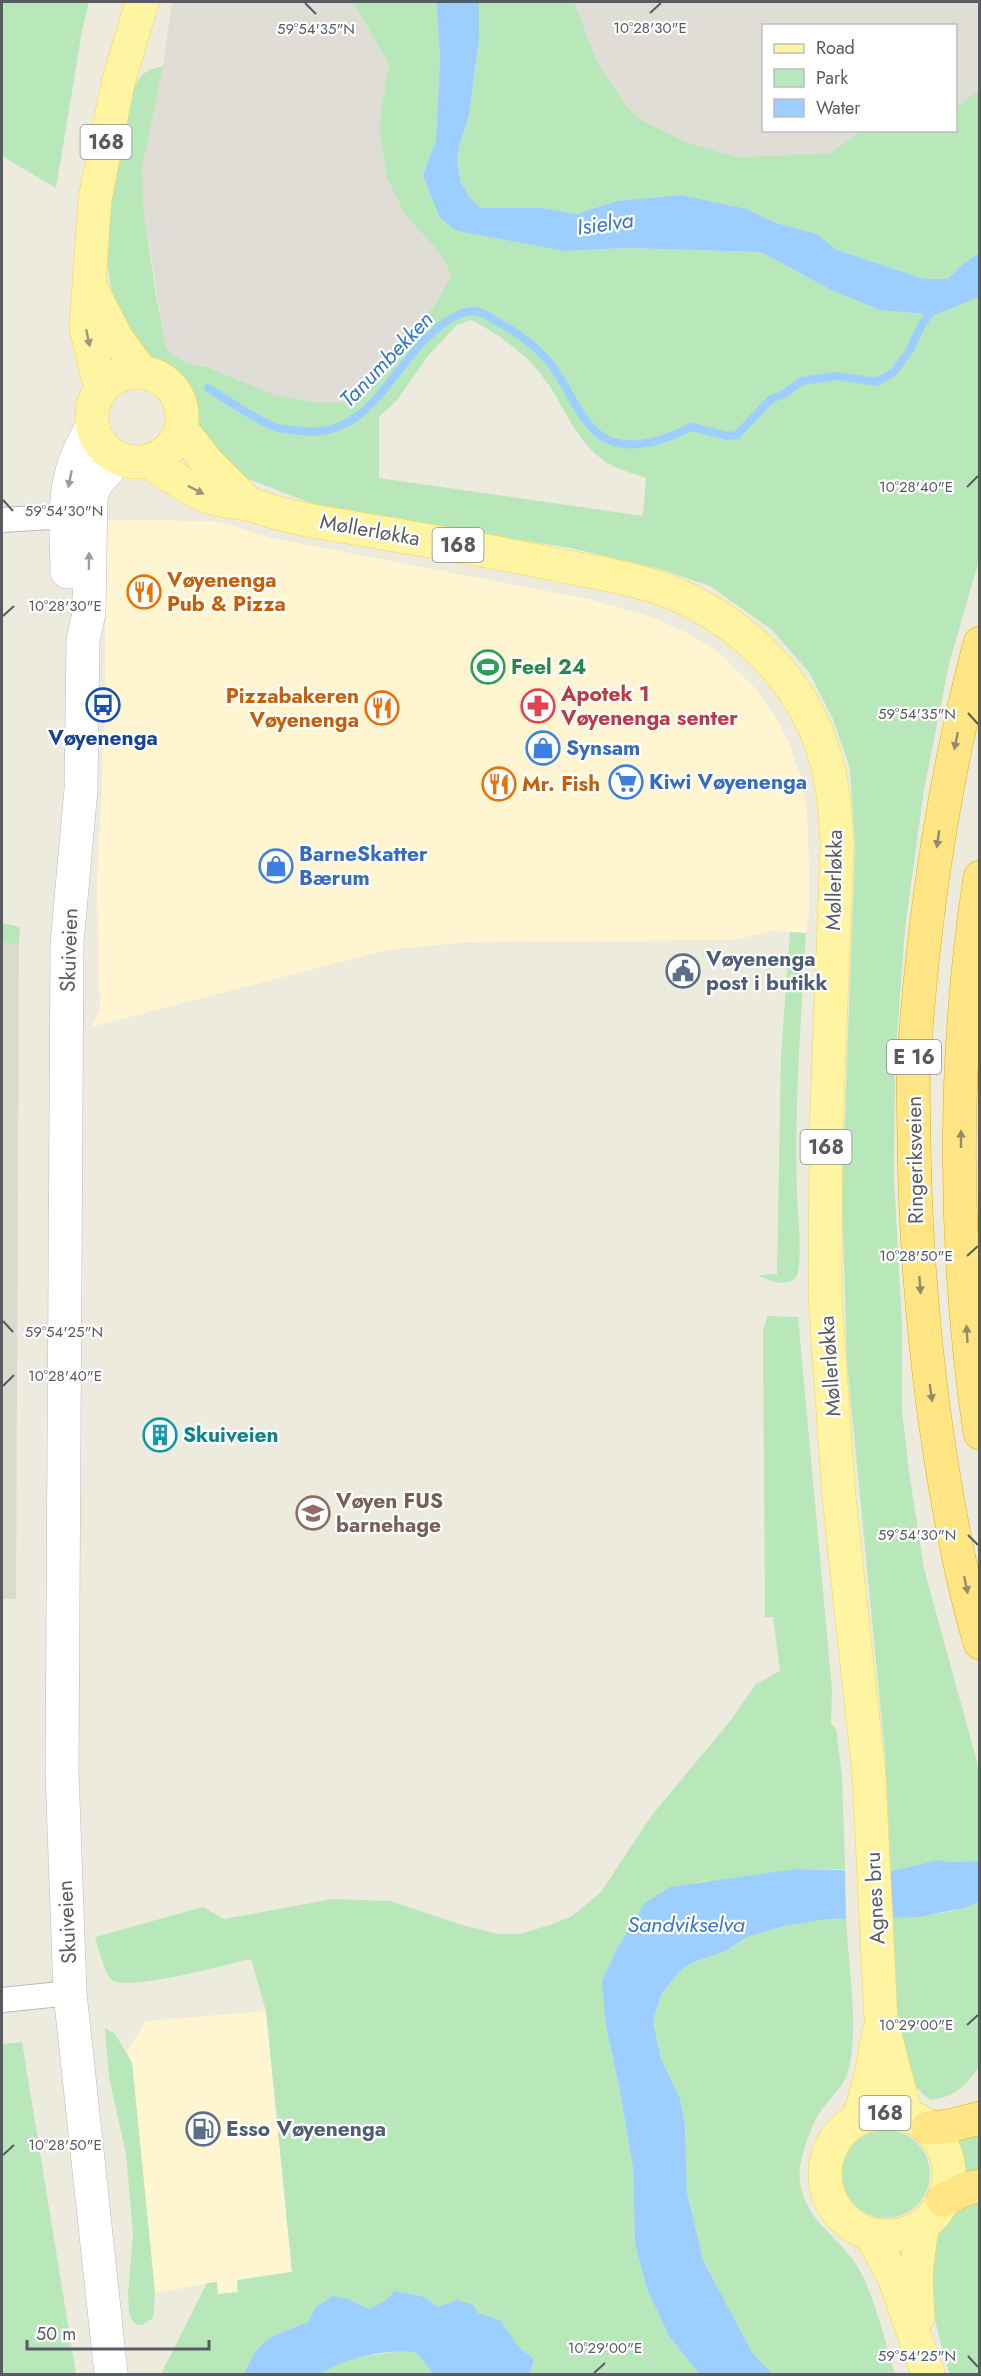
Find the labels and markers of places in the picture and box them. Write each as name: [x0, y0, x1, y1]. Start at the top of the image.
place label: Vøyenenga Pub & Pizza: [166, 565, 286, 619]
restaurant icon: Vøyenenga Pub & Pizza: [126, 574, 162, 610]
sports icon: Feel 24: [470, 649, 506, 685]
place label: Feel 24: [511, 652, 586, 682]
place label: Apotek 1 Vøyenenga senter: [560, 679, 738, 733]
place label: Pizzabakeren Vøyenenga: [226, 681, 359, 735]
bus stop icon: Vøyenenga: [85, 687, 121, 723]
pharmacy icon: Apotek 1 Vøyenenga senter: [520, 688, 556, 724]
restaurant icon: Pizzabakeren Vøyenenga: [364, 690, 400, 726]
place label: Vøyenenga: [47, 723, 158, 753]
shop icon: Synsam: [525, 730, 561, 766]
place label: Synsam: [566, 733, 640, 763]
supermarket icon: Kiwi Vøyenenga: [608, 764, 644, 800]
restaurant icon: Mr. Fish: [481, 766, 517, 802]
place label: Kiwi Vøyenenga: [649, 767, 807, 797]
place label: Mr. Fish: [522, 769, 600, 799]
place label: BarneSkatter Bærum: [299, 839, 428, 893]
shop icon: BarneSkatter Bærum: [258, 848, 294, 884]
place label: Vøyenenga post i butikk: [705, 944, 828, 998]
public building icon: Vøyenenga post i butikk: [665, 953, 701, 989]
building icon: Skuiveien: [142, 1417, 178, 1453]
place label: Skuiveien: [183, 1420, 279, 1450]
place label: Vøyen FUS barnehage: [335, 1486, 443, 1540]
school or university icon: Vøyen FUS barnehage: [295, 1495, 331, 1531]
fuel station icon: Esso Vøyenenga: [185, 2111, 221, 2147]
place label: Esso Vøyenenga: [226, 2114, 386, 2144]

